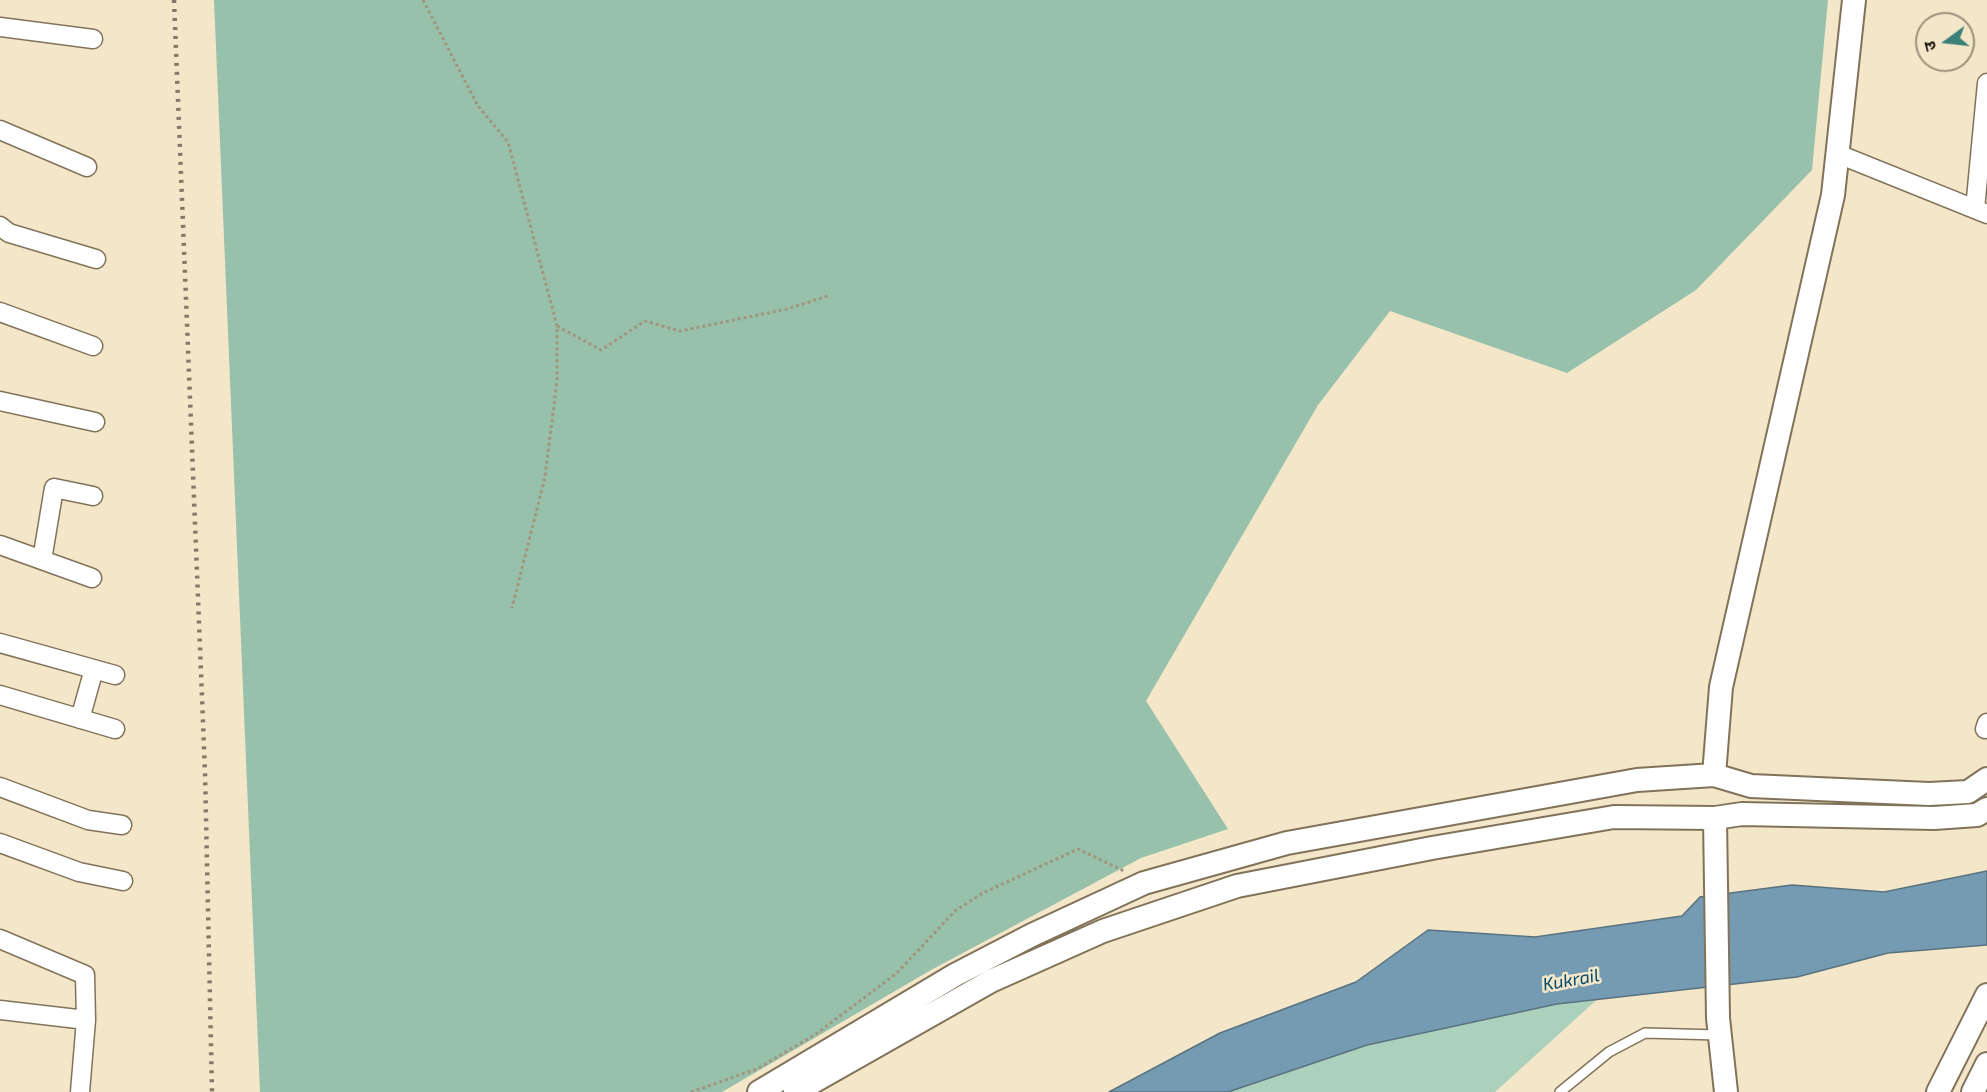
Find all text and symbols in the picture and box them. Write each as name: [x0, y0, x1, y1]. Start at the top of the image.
north arrow: [1915, 12, 1975, 72]
text: उ: [1919, 39, 1939, 53]
water label: Kukrail: [1541, 964, 1601, 996]

